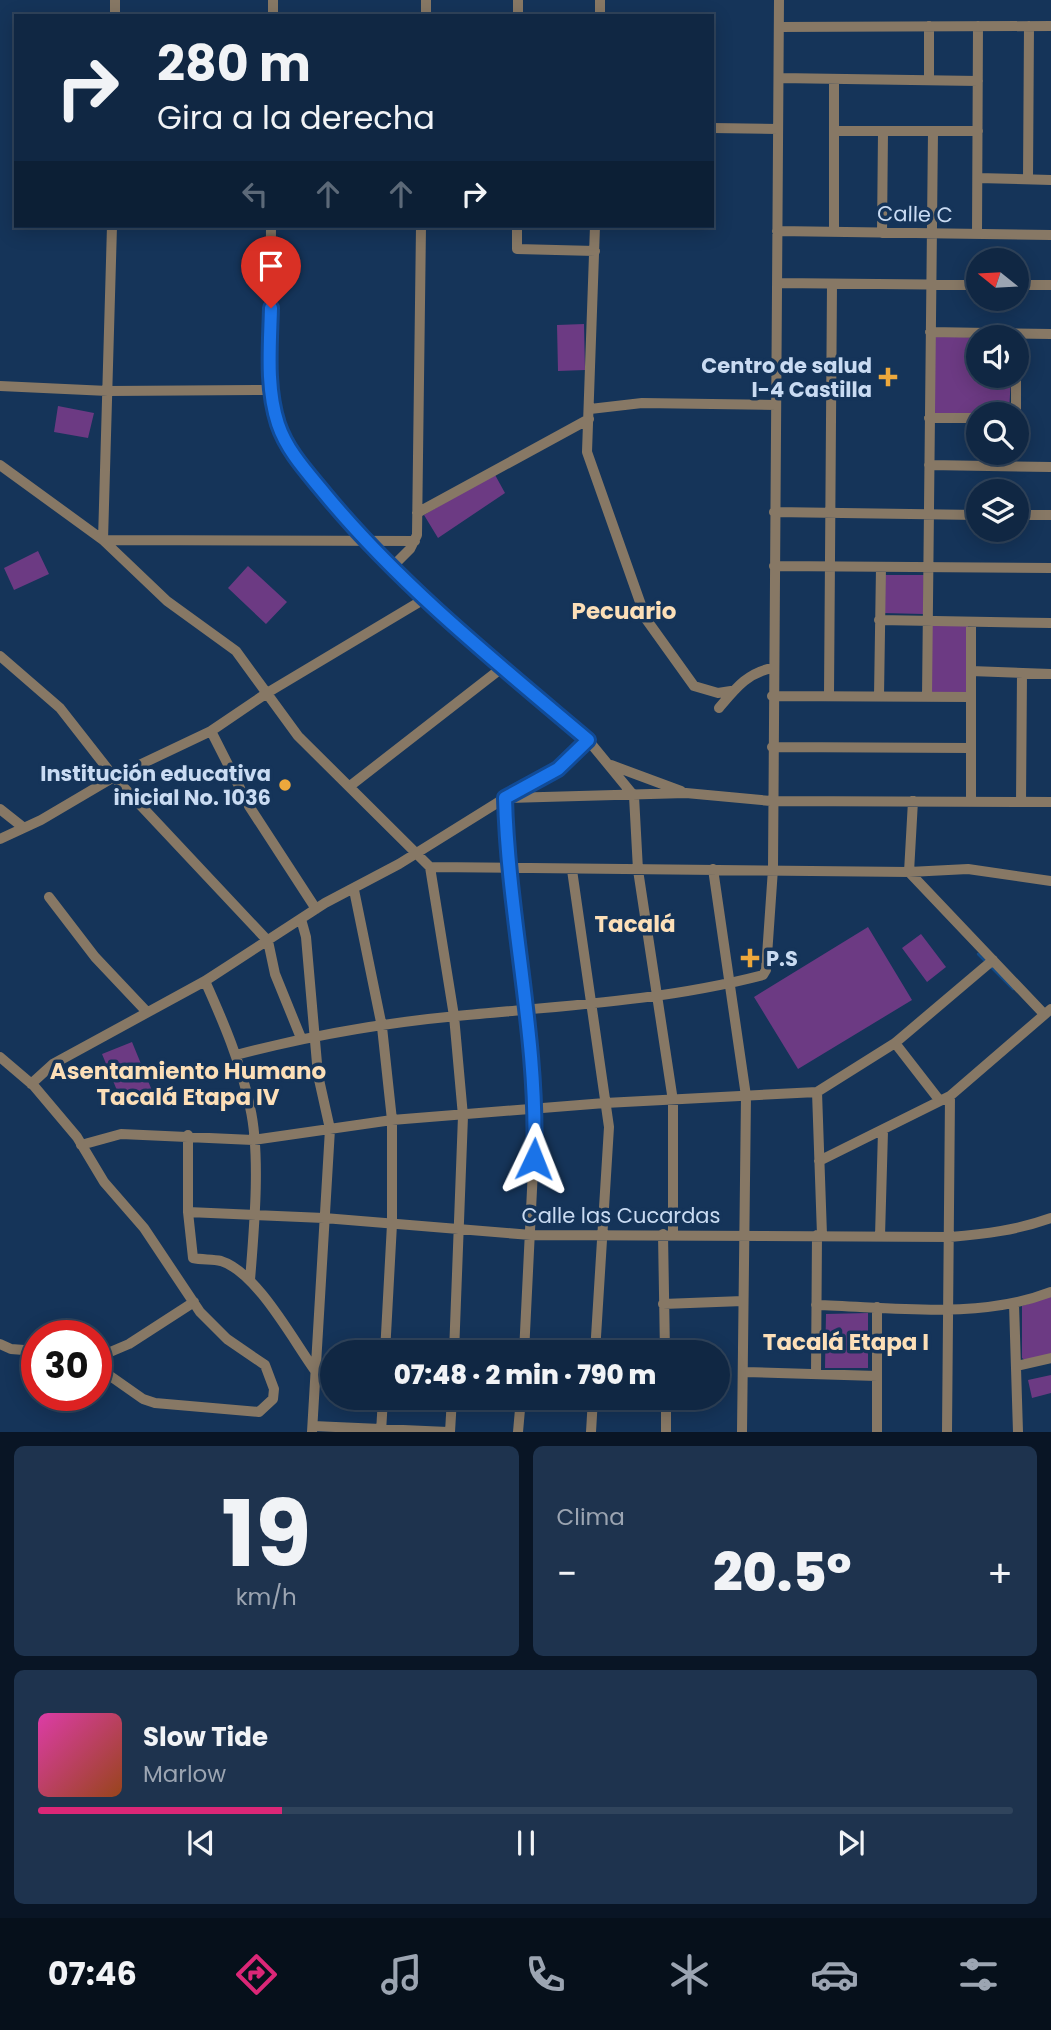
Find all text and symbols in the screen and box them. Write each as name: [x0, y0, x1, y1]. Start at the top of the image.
text: 280 m: [157, 30, 311, 98]
icon: right: [42, 42, 133, 133]
text: Gira a la derecha: [157, 95, 435, 140]
icon: left: [236, 175, 274, 213]
icon: ahead: [309, 175, 347, 213]
icon: ahead: [382, 175, 420, 213]
icon: right: [455, 175, 493, 213]
street label: Calle C: [877, 199, 953, 229]
pin: [241, 236, 301, 308]
icon: arrive: [252, 247, 290, 285]
north arrow: [966, 248, 1029, 312]
map controls: [966, 248, 1029, 542]
button: sound: [966, 325, 1029, 388]
place label: Centro de salud I-4 Castilla: [701, 351, 872, 404]
marker: Centro de salud I-4 Castilla: [878, 367, 898, 387]
button: search: [966, 402, 1029, 465]
button: layers: [966, 479, 1029, 542]
district label: Pecuario: [572, 595, 676, 627]
place label: Institución educativa inicial No. 1036: [40, 759, 271, 812]
marker: Institución educativa inicial No. 1036: [277, 777, 293, 793]
district label: Tacalá: [594, 908, 676, 940]
place label: P.S: [766, 944, 798, 973]
marker: P.S: [740, 948, 760, 968]
district label: Asentamiento Humano Tacalá Etapa IV: [50, 1055, 326, 1113]
position arrow: [497, 1122, 571, 1196]
street label: Calle las Cucardas: [521, 1201, 721, 1230]
speed limit sign: 30: [21, 1320, 112, 1411]
district label: Tacalá Etapa I: [763, 1326, 929, 1358]
text: 07:48 · 2 min · 790 m: [394, 1357, 656, 1393]
text: 19: [221, 1470, 311, 1598]
text: Clima: [557, 1501, 625, 1533]
text: 20.5°: [713, 1536, 851, 1609]
text: −: [557, 1547, 577, 1600]
text: +: [987, 1547, 1013, 1600]
text: km/h: [236, 1581, 297, 1613]
text: Slow Tide: [143, 1719, 268, 1755]
text: Marlow: [143, 1758, 226, 1790]
icon: previous: [182, 1824, 220, 1862]
icon: pause: [507, 1824, 545, 1862]
icon: next: [832, 1824, 870, 1862]
icon: directions: [232, 1950, 281, 1999]
icon: music: [377, 1950, 426, 1999]
icon: phone: [521, 1950, 570, 1999]
icon: climate: [665, 1950, 714, 1999]
icon: car: [810, 1950, 859, 1999]
icon: filters: [954, 1950, 1003, 1999]
text: 07:46: [48, 1951, 137, 1996]

